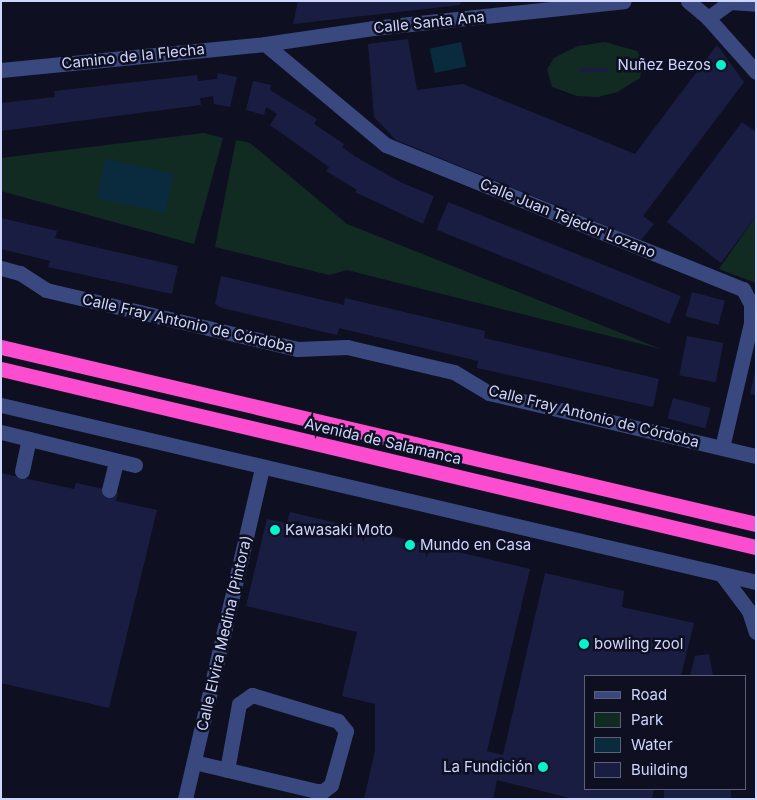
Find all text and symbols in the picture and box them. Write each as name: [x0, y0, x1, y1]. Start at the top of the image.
street label: Calle Santa Ana: [372, 7, 486, 37]
street label: Camino de la Flecha: [61, 40, 205, 72]
place label: Nuñez Bezos: [618, 56, 711, 74]
marker: Nuñez Bezos: [715, 59, 727, 71]
street label: Calle Juan Tejedor Lozano: [477, 174, 659, 262]
street label: Calle Fray Antonio de Córdoba: [80, 290, 296, 356]
street label: Calle Fray Antonio de Córdoba: [487, 381, 701, 451]
street label: Avenida de Salamanca: [303, 414, 463, 468]
place label: Kawasaki Moto: [285, 521, 393, 539]
marker: Kawasaki Moto: [269, 524, 281, 536]
street label: Calle Elvira Medina (Pintora): [193, 533, 255, 733]
place label: Mundo en Casa: [420, 536, 531, 554]
marker: Mundo en Casa: [404, 539, 416, 551]
place label: bowling zool: [594, 635, 683, 653]
marker: bowling zool: [578, 638, 590, 650]
legend: [584, 675, 747, 790]
text: Road: [631, 685, 667, 704]
text: Park: [631, 710, 663, 729]
text: Water: [631, 735, 673, 754]
place label: La Fundición: [443, 758, 533, 776]
text: Building: [631, 760, 688, 779]
marker: La Fundición: [537, 761, 549, 773]

